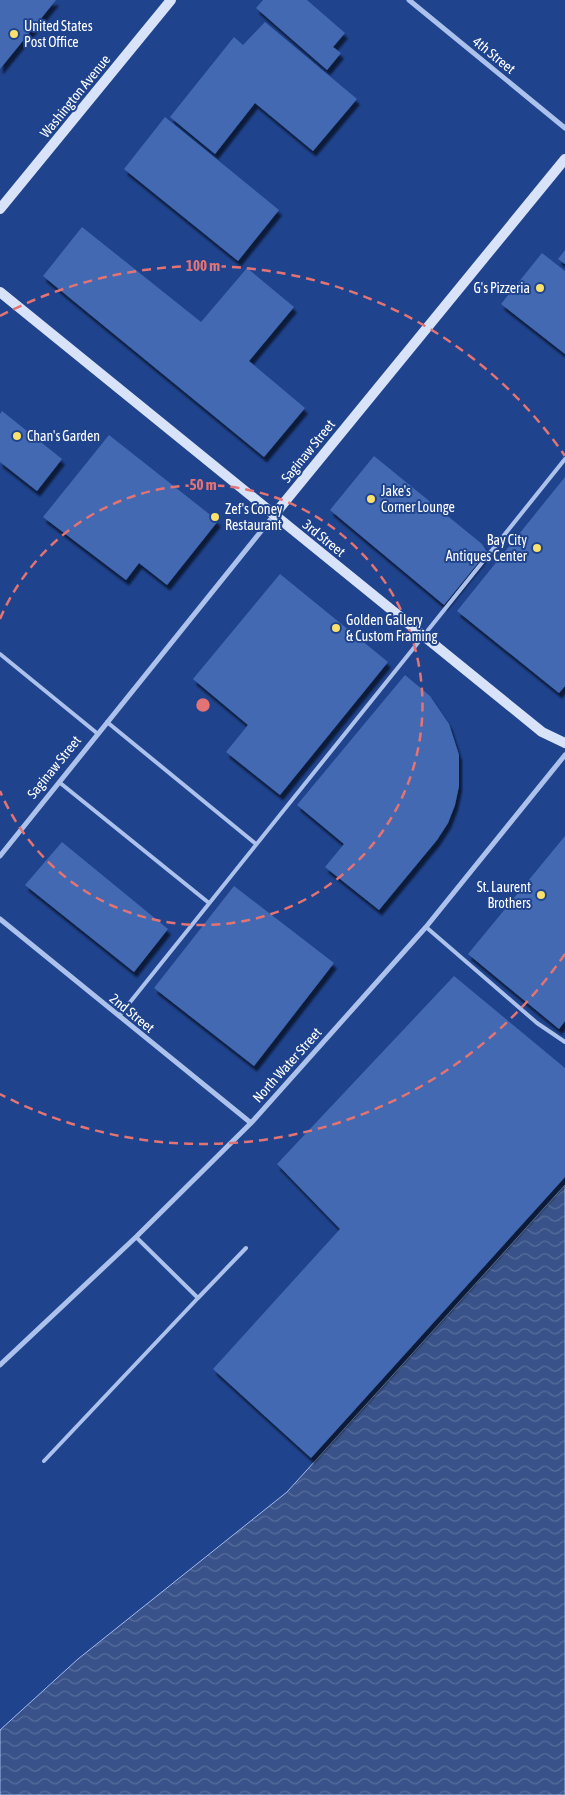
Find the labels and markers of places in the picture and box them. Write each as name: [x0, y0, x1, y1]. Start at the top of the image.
place label: United States Post Office: [24, 18, 93, 50]
marker: United States Post Office: [8, 28, 20, 40]
place label: G's Pizzeria: [473, 280, 530, 296]
marker: G's Pizzeria: [534, 282, 546, 294]
place label: Chan's Garden: [27, 428, 100, 444]
marker: Chan's Garden: [11, 430, 23, 442]
place label: Jake's Corner Lounge: [381, 483, 455, 515]
marker: Jake's Corner Lounge: [365, 493, 377, 505]
place label: Zef's Coney Restaurant: [225, 501, 283, 533]
marker: Zef's Coney Restaurant: [209, 511, 221, 523]
place label: Bay City Antiques Center: [446, 532, 528, 564]
marker: Bay City Antiques Center: [531, 542, 543, 554]
place label: Golden Gallery & Custom Framing: [346, 612, 438, 644]
marker: Golden Gallery & Custom Framing: [330, 622, 342, 634]
centre of rings: [194, 696, 212, 714]
place label: St. Laurent Brothers: [477, 879, 531, 911]
marker: St. Laurent Brothers: [535, 889, 547, 901]

